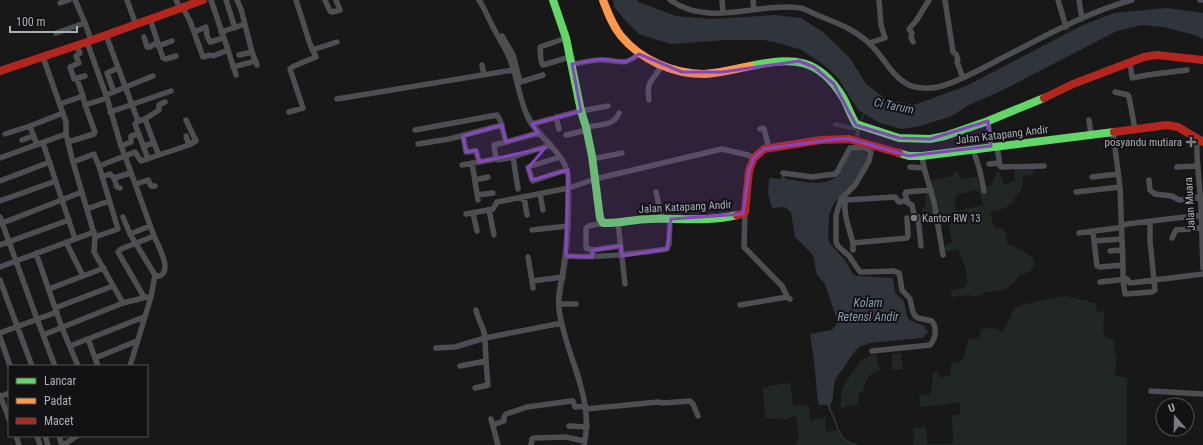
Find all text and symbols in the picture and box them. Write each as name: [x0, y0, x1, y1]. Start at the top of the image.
scale bar: [10, 8, 77, 34]
text: 100 m: [16, 15, 46, 29]
water label: Ci Tarum: [873, 95, 916, 117]
street label: Jalan Katapang Andir: [955, 123, 1050, 147]
place label: posyandu mutiara: [1105, 136, 1182, 149]
marker: posyandu mutiara: [1185, 136, 1197, 148]
street label: Jalan Muara: [1182, 177, 1198, 231]
street label: Jalan Katapang Andir: [638, 198, 732, 216]
place label: Kantor RW 13: [922, 212, 981, 225]
marker: Kantor RW 13: [909, 213, 919, 223]
water label: Kolam Retensi Andir: [837, 296, 899, 324]
legend: [8, 365, 148, 437]
text: Lancar: [44, 374, 77, 388]
text: Padat: [44, 394, 72, 408]
north arrow: [1155, 397, 1195, 437]
text: U: [1167, 401, 1177, 415]
text: Macet: [44, 414, 74, 428]

